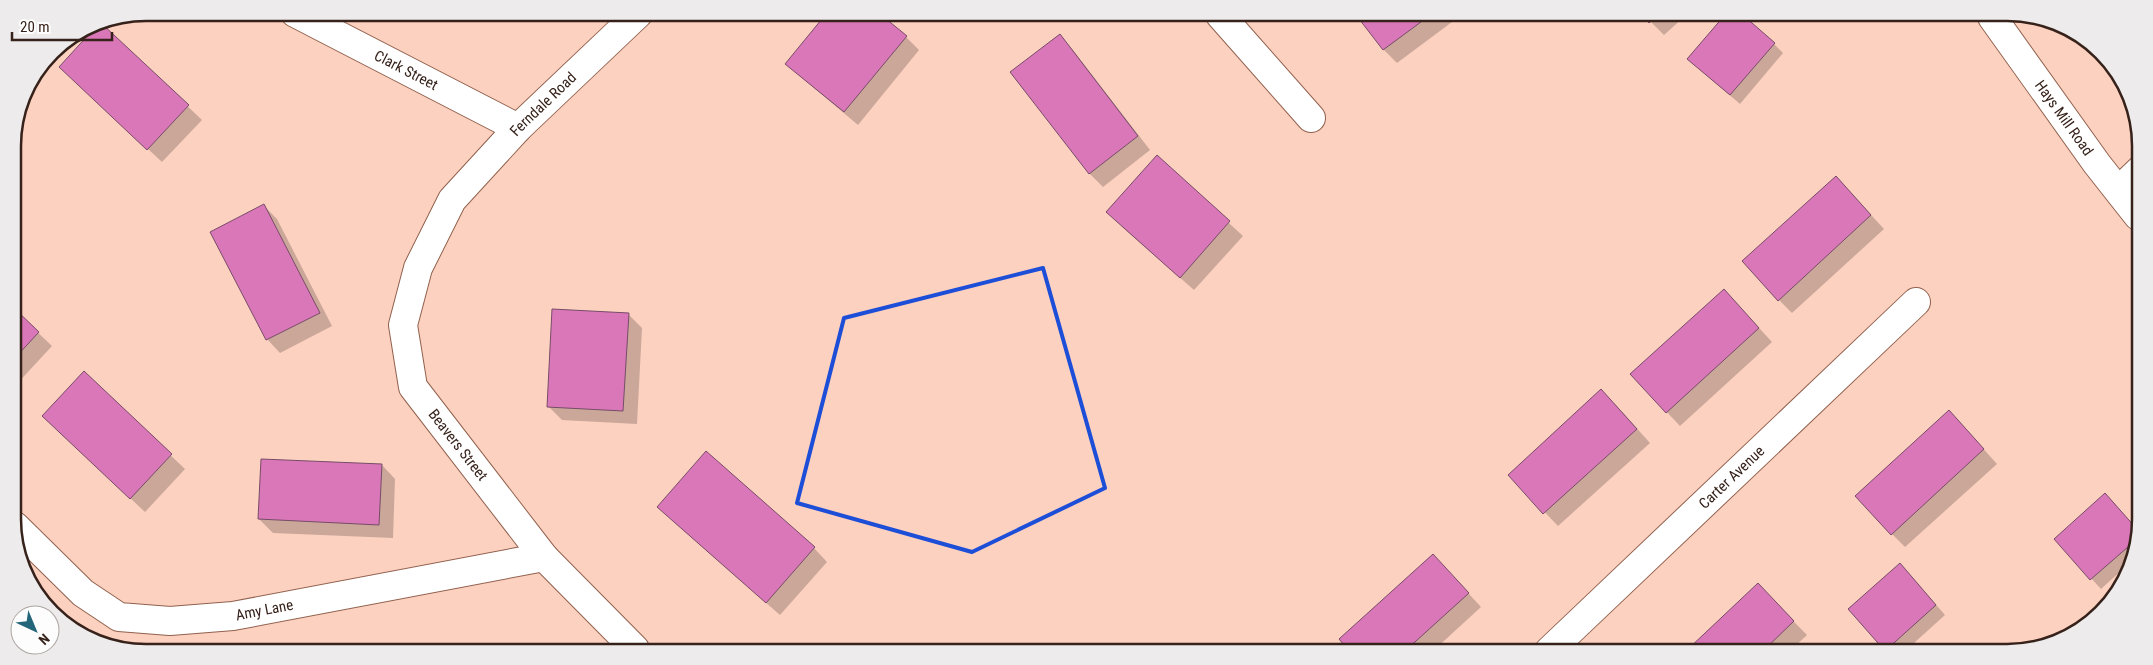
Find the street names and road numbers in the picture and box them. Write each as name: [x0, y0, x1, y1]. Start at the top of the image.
street label: Clark Street: [371, 46, 441, 94]
street label: Ferndale Road: [506, 69, 580, 140]
street label: Hays Mill Road: [2031, 77, 2097, 159]
street label: Beavers Street: [425, 406, 491, 484]
street label: Carter Avenue: [1695, 442, 1768, 513]
street label: Amy Lane: [234, 596, 295, 624]

